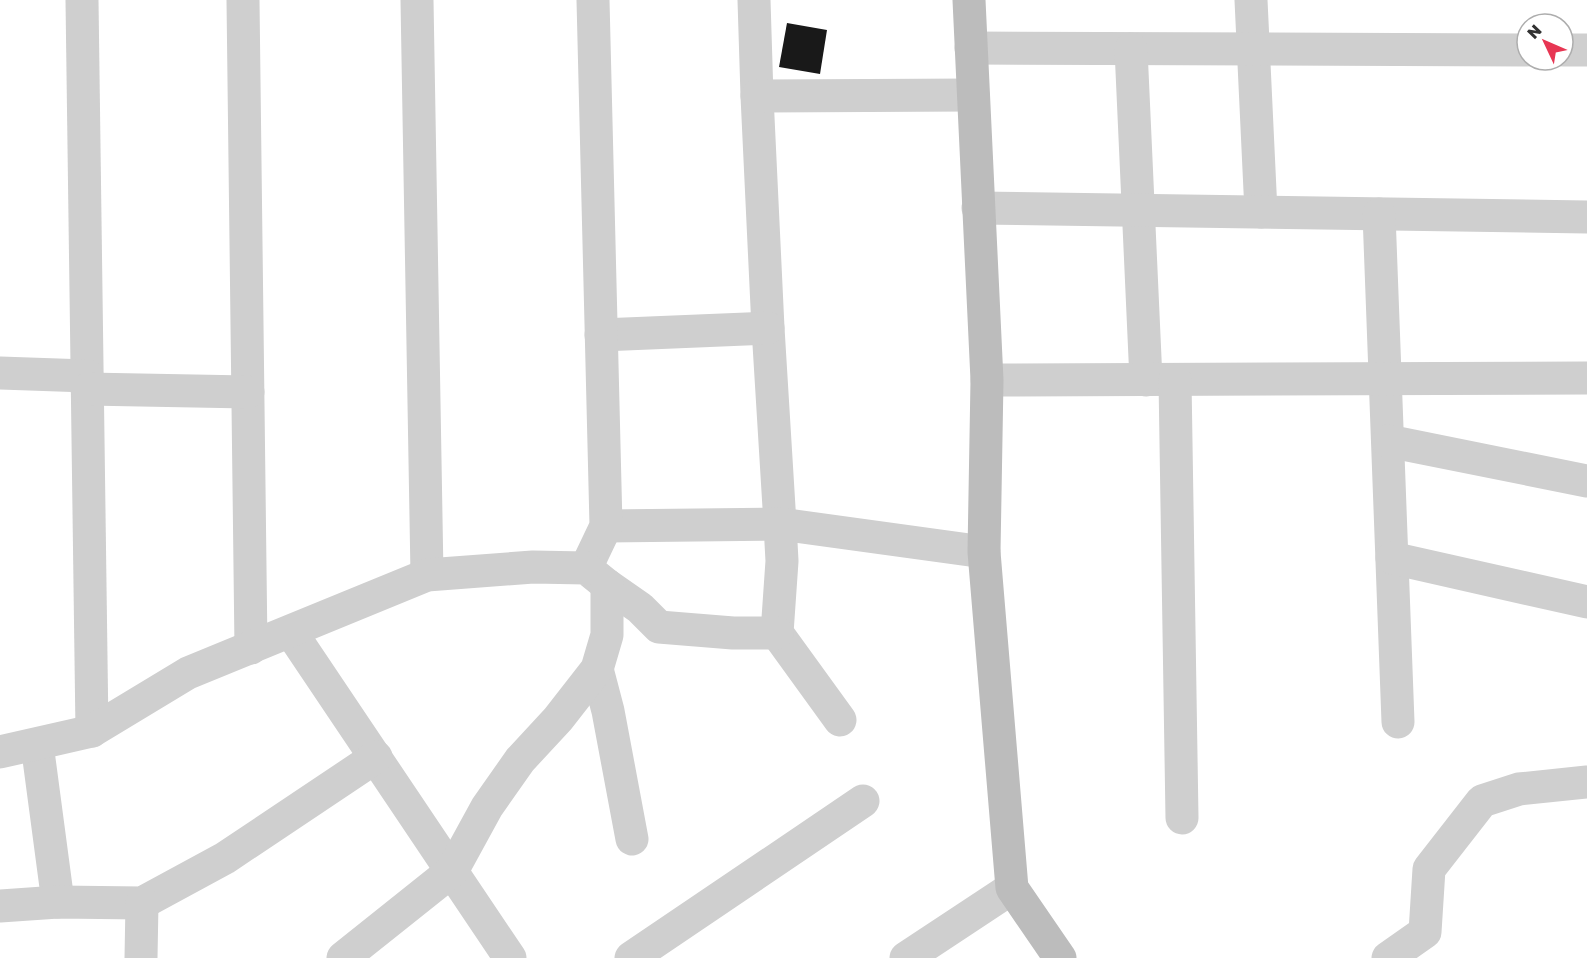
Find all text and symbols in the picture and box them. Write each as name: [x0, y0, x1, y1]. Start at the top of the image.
north arrow: [1515, 12, 1575, 72]
text: N: [1523, 20, 1546, 43]

